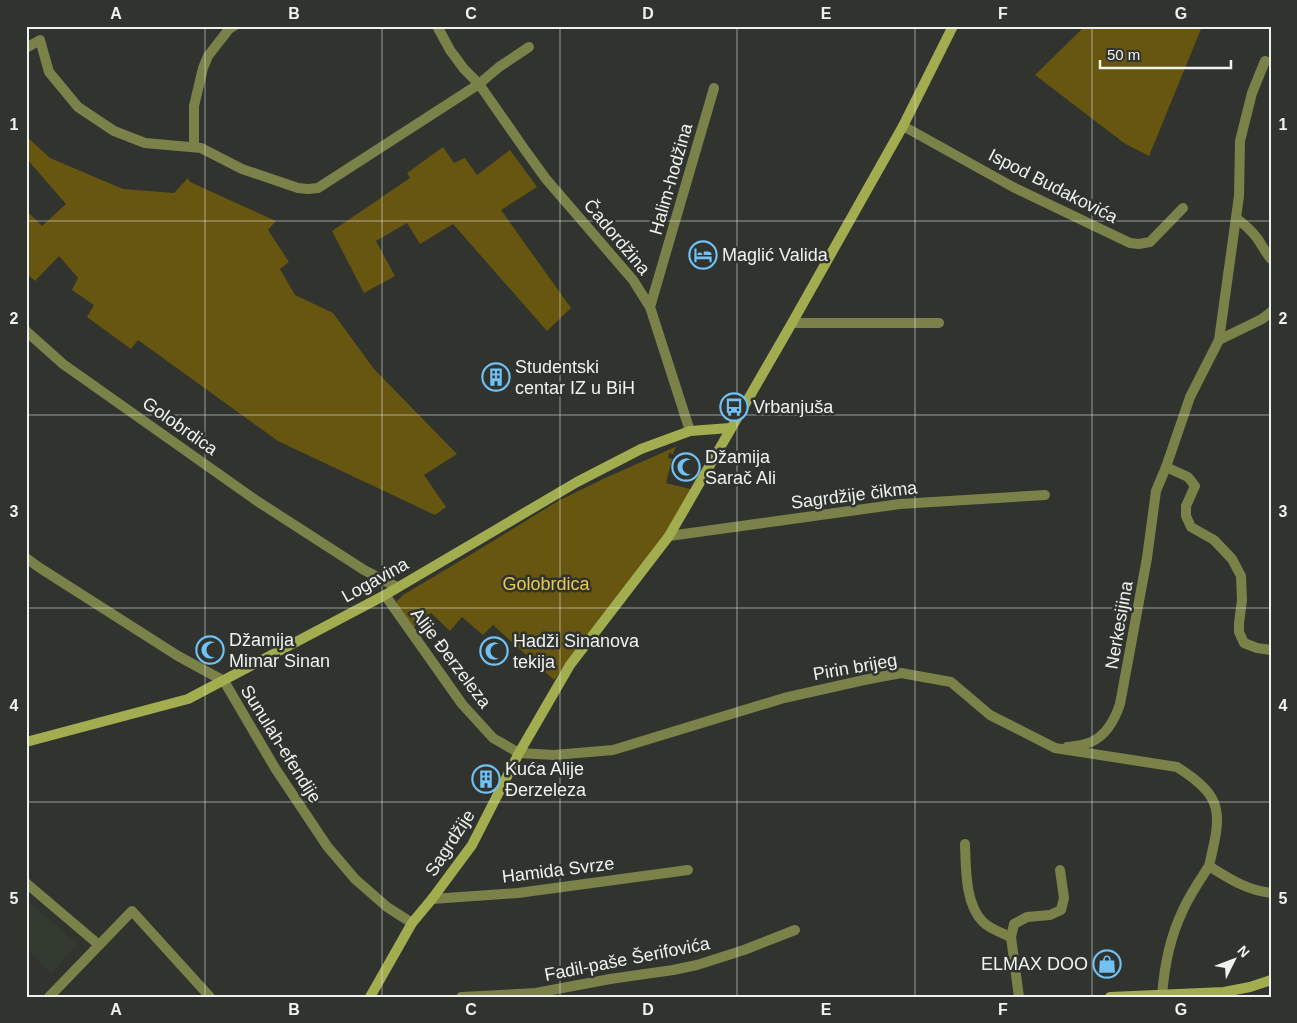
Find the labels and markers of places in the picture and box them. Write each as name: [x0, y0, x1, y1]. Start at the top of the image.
hotel icon: Maglić Valida: [688, 240, 718, 270]
place label: Maglić Valida: [722, 245, 829, 265]
place label: Studentski centar IZ u BiH: [515, 357, 635, 398]
building icon: Studentski centar IZ u BiH: [481, 362, 511, 392]
bus stop icon: Vrbanjuša: [719, 392, 749, 422]
place label: Vrbanjuša: [753, 397, 834, 417]
place label: Džamija Sarač Ali: [705, 447, 776, 488]
mosque icon: Džamija Sarač Ali: [671, 452, 701, 482]
place label: Džamija Mimar Sinan: [229, 630, 330, 671]
place label: Hadži Sinanova tekija: [513, 631, 640, 672]
mosque icon: Džamija Mimar Sinan: [195, 635, 225, 665]
mosque icon: Hadži Sinanova tekija: [479, 636, 509, 666]
place label: Kuća Alije Đerzeleza: [505, 759, 587, 800]
building icon: Kuća Alije Đerzeleza: [471, 764, 501, 794]
shop icon: ELMAX DOO: [1092, 949, 1122, 979]
place label: ELMAX DOO: [981, 954, 1088, 974]

